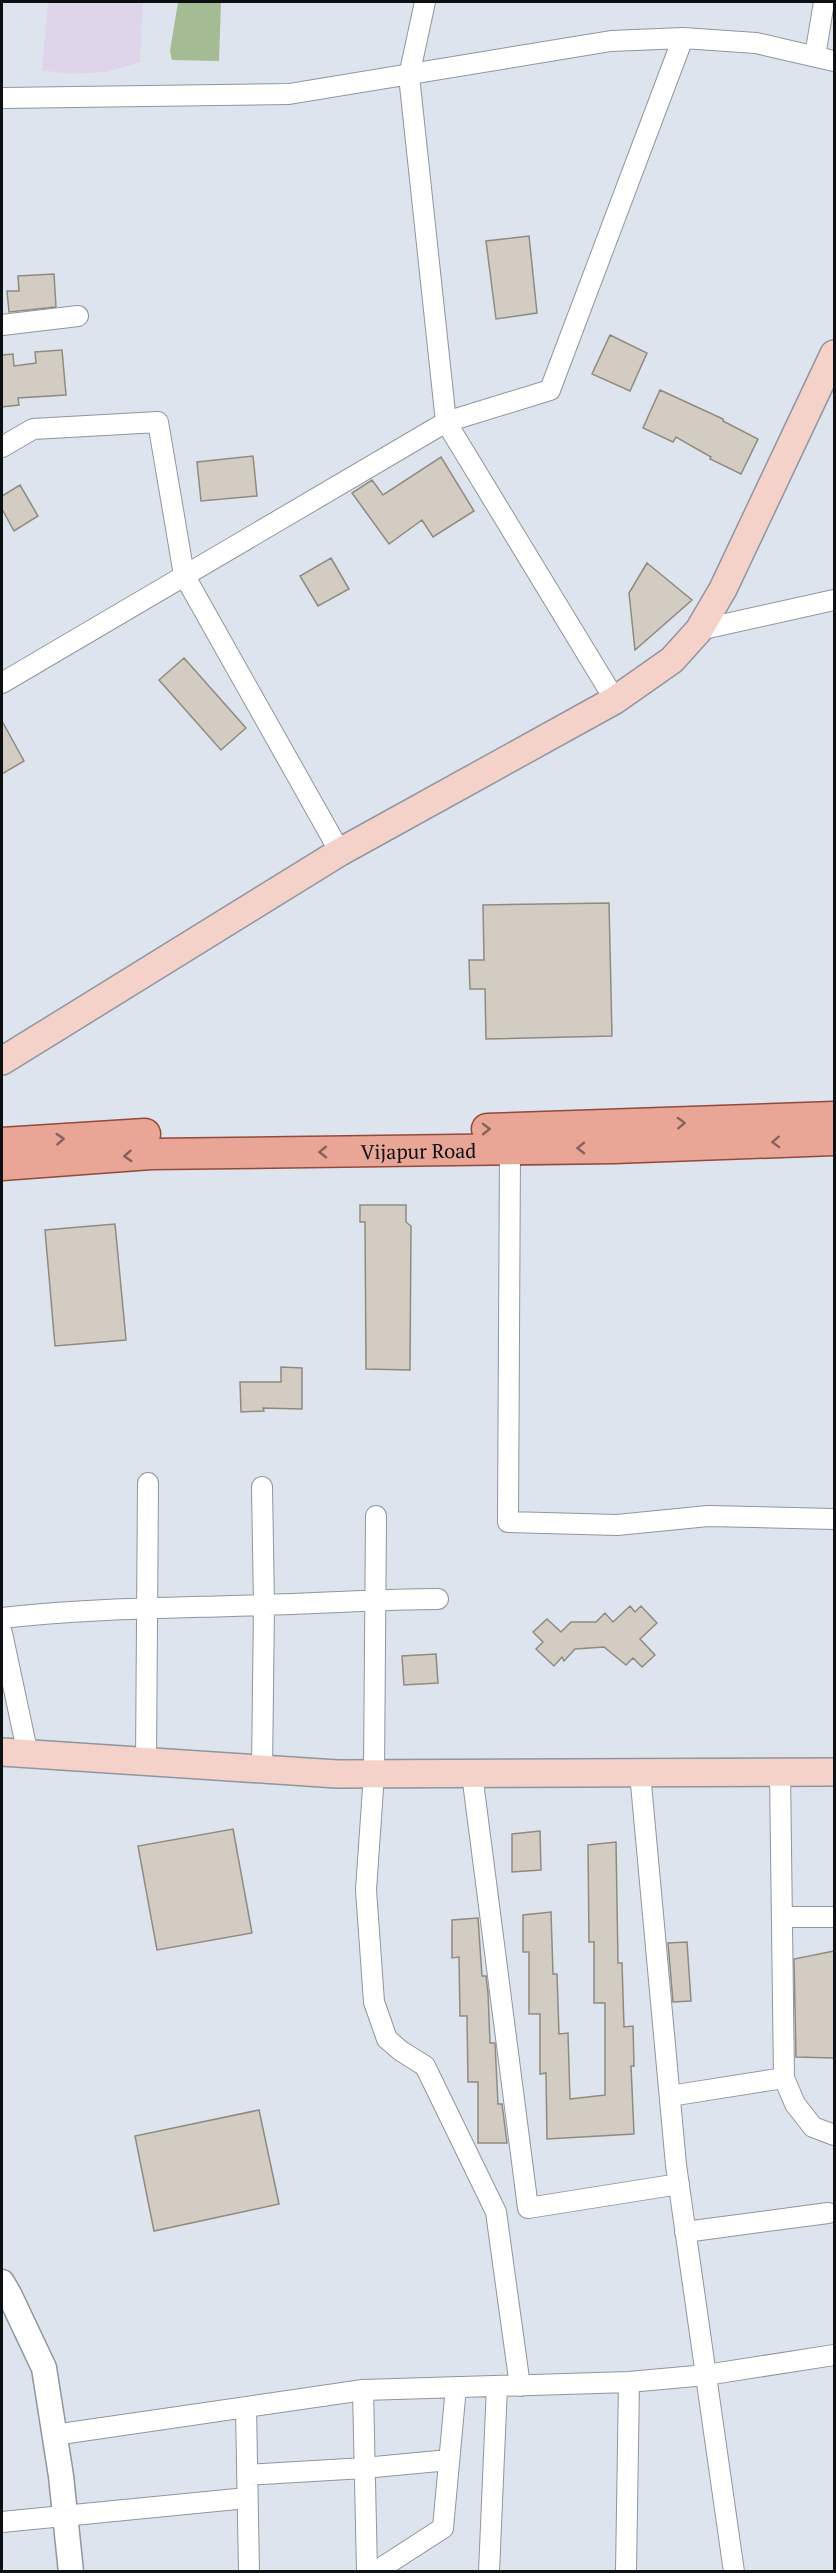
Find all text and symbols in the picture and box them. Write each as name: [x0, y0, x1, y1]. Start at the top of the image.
one-way arrow: [676, 1116, 685, 1129]
one-way arrow: [481, 1123, 490, 1135]
one-way arrow: [55, 1133, 64, 1146]
one-way arrow: [772, 1135, 781, 1148]
street label: Vijapur Road: [361, 1136, 477, 1165]
one-way arrow: [577, 1142, 586, 1154]
one-way arrow: [319, 1146, 328, 1158]
one-way arrow: [124, 1149, 133, 1162]

